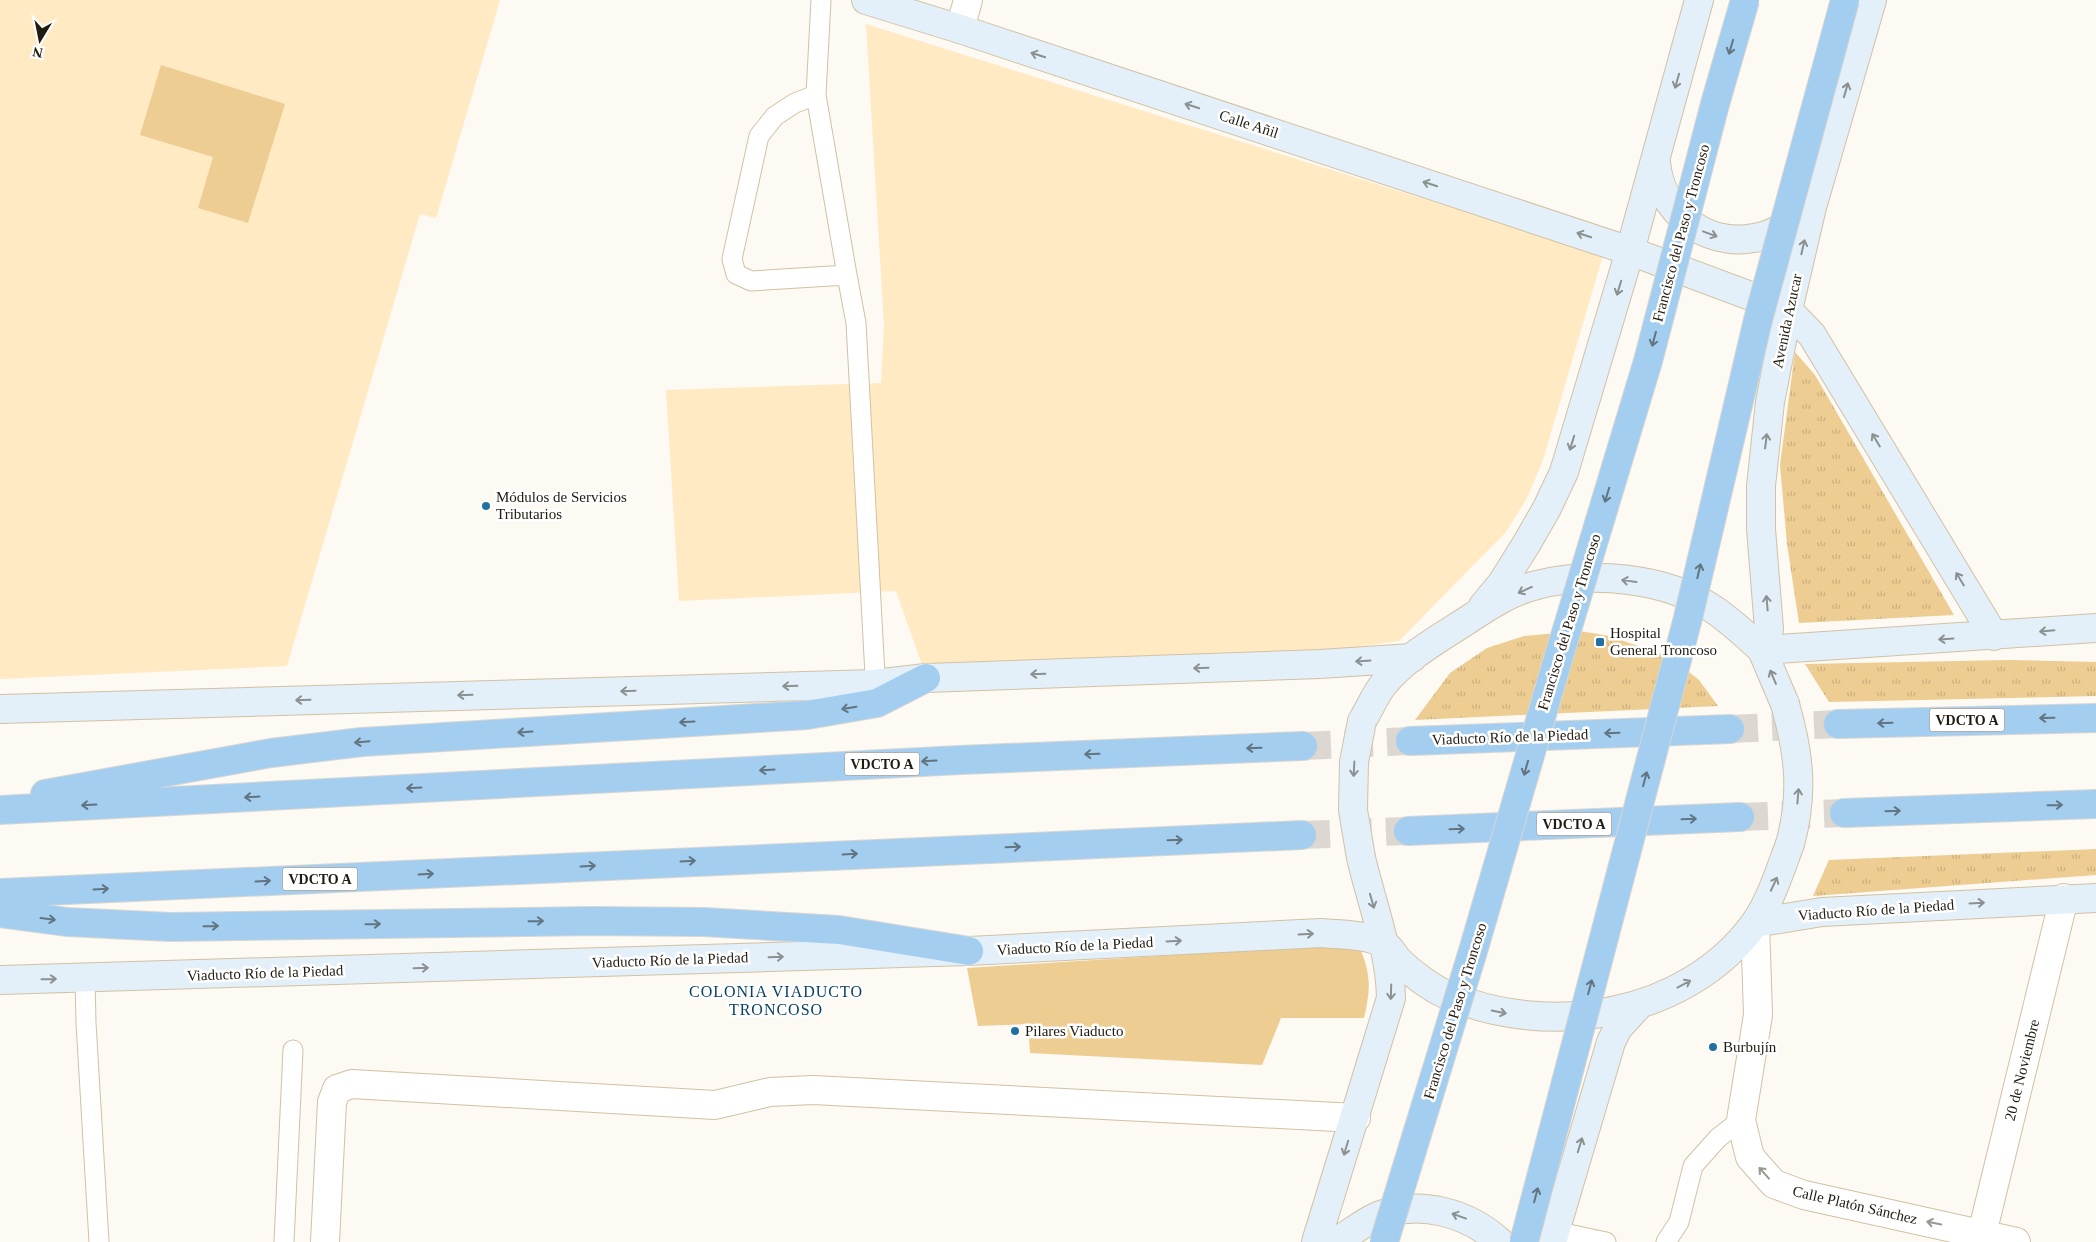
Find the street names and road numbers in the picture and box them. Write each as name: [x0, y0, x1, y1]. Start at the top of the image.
street label: Calle Añil: [1217, 107, 1281, 141]
street label: Francisco del Paso y Troncoso: [1650, 142, 1712, 324]
street label: Avenida Azucar: [1769, 272, 1805, 370]
street label: Francisco del Paso y Troncoso: [1535, 532, 1603, 712]
road number: VDCTO A: [1930, 708, 2004, 732]
street label: Viaducto Río de la Piedad: [1431, 726, 1589, 748]
road number: VDCTO A: [844, 752, 920, 776]
road number: VDCTO A: [1536, 812, 1612, 836]
road number: VDCTO A: [282, 868, 358, 891]
street label: Viaducto Río de la Piedad: [1797, 897, 1955, 923]
street label: Francisco del Paso y Troncoso: [1421, 921, 1489, 1101]
street label: Viaducto Río de la Piedad: [996, 934, 1154, 958]
street label: Viaducto Río de la Piedad: [591, 949, 749, 971]
street label: Viaducto Río de la Piedad: [186, 962, 344, 984]
street label: 20 de Noviembre: [2002, 1017, 2042, 1122]
street label: Calle Platón Sánchez: [1791, 1183, 1919, 1227]

